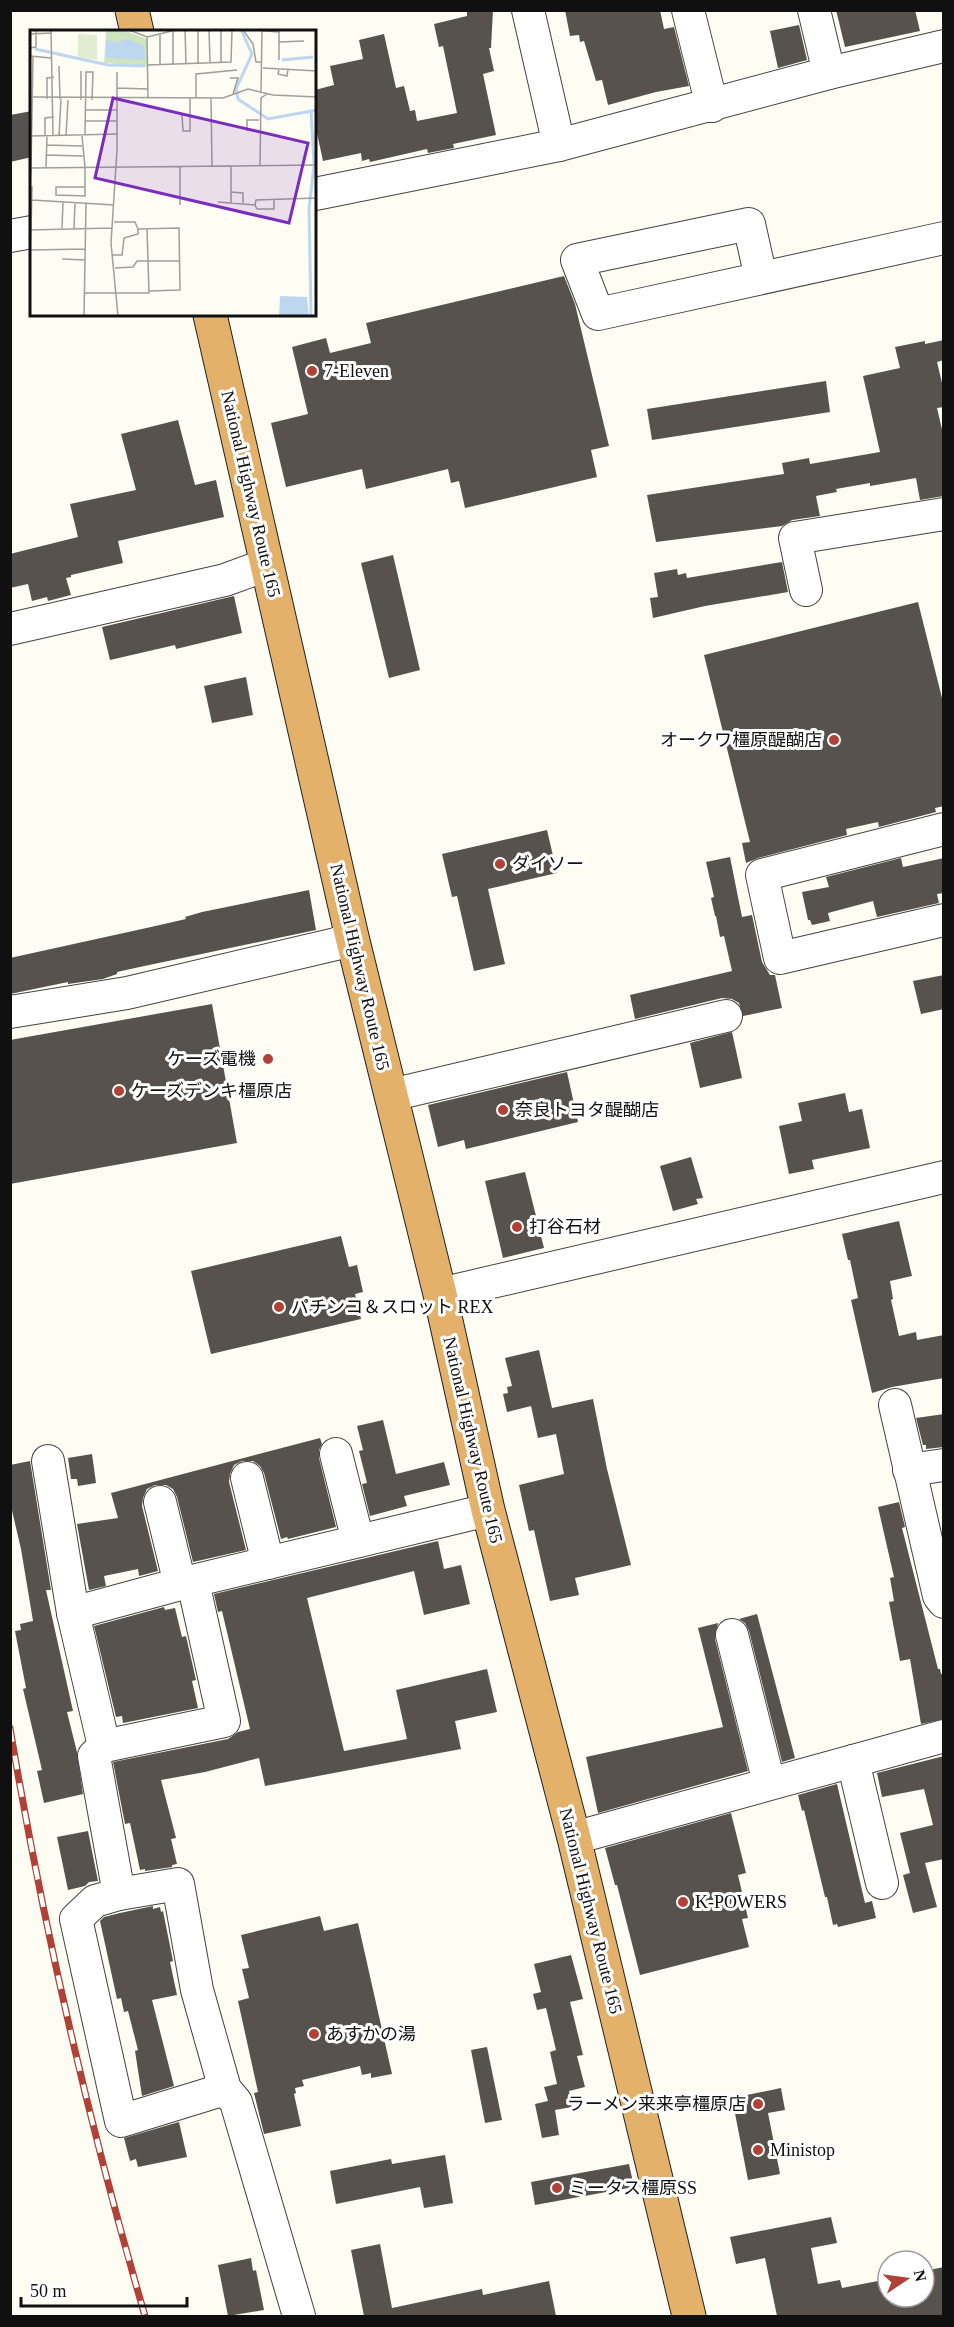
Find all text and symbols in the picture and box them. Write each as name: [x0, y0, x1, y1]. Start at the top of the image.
inset map: [30, 30, 316, 316]
place label: 7-Eleven: [324, 361, 389, 381]
marker: 7-Eleven: [305, 364, 319, 378]
street label: National Highway Route 165: [217, 389, 285, 599]
place label: オークワ橿原醍醐店: [660, 730, 822, 750]
marker: オークワ橿原醍醐店: [827, 733, 841, 747]
place label: ダイソー: [512, 854, 584, 874]
marker: ダイソー: [493, 857, 507, 871]
street label: National Highway Route 165: [326, 862, 394, 1072]
place label: ケーズ電機: [167, 1049, 256, 1069]
marker: ケーズ電機: [261, 1052, 275, 1066]
place label: ケーズデンキ橿原店: [131, 1081, 292, 1101]
marker: ケーズデンキ橿原店: [112, 1084, 126, 1098]
place label: 奈良トヨタ醍醐店: [515, 1100, 659, 1120]
marker: 奈良トヨタ醍醐店: [496, 1103, 510, 1117]
place label: 打谷石材: [529, 1217, 601, 1237]
marker: 打谷石材: [510, 1220, 524, 1234]
place label: パチンコ＆スロット REX: [291, 1297, 494, 1317]
marker: パチンコ＆スロット REX: [272, 1300, 286, 1314]
street label: National Highway Route 165: [439, 1335, 507, 1545]
street label: National Highway Route 165: [556, 1806, 626, 2016]
place label: K-POWERS: [695, 1892, 787, 1912]
marker: K-POWERS: [676, 1895, 690, 1909]
place label: あすかの湯: [326, 2024, 416, 2044]
marker: あすかの湯: [307, 2027, 321, 2041]
place label: ラーメン来来亭橿原店: [567, 2094, 746, 2114]
marker: ラーメン来来亭橿原店: [751, 2097, 765, 2111]
place label: Ministop: [770, 2140, 835, 2160]
marker: Ministop: [751, 2143, 765, 2157]
place label: ミータス橿原SS: [569, 2178, 697, 2198]
marker: ミータス橿原SS: [550, 2181, 564, 2195]
north arrow: [876, 2249, 936, 2309]
text: N: [911, 2268, 930, 2284]
scale bar: [21, 2270, 188, 2308]
text: 50 m: [30, 2281, 67, 2301]

